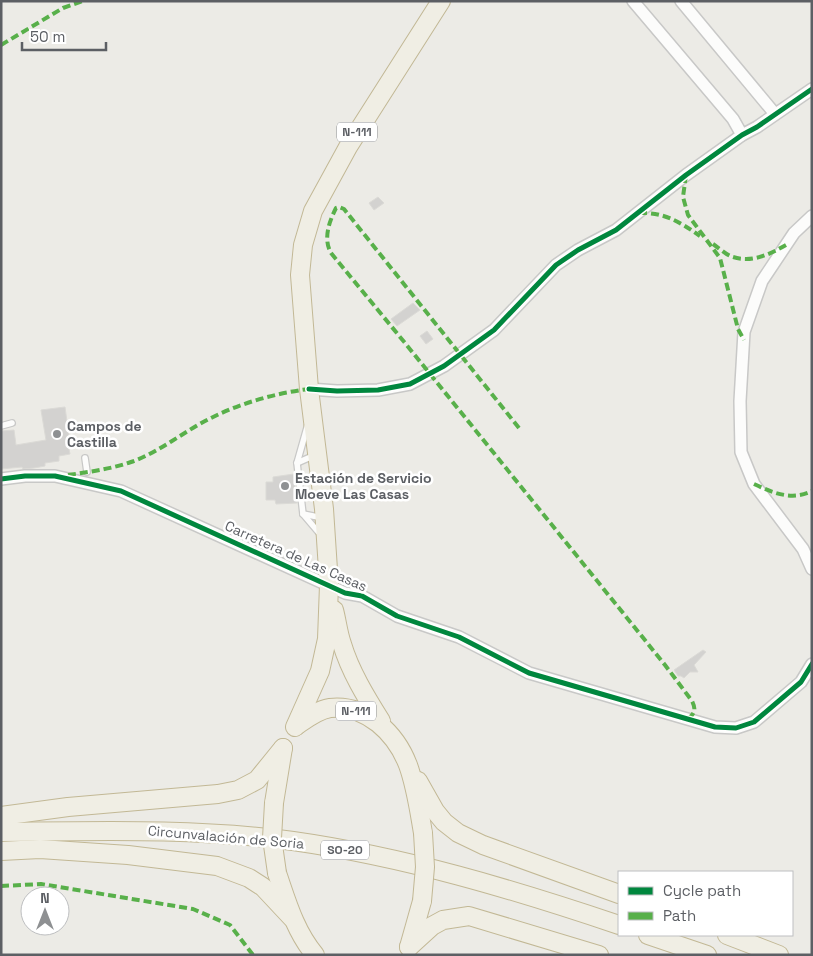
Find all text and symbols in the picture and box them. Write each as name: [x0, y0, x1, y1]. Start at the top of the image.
scale bar: [22, 20, 106, 52]
text: 50 m: [30, 27, 65, 46]
road number: N-111: [337, 122, 377, 142]
place label: Campos de Castilla: [67, 417, 141, 451]
marker: Campos de Castilla: [51, 428, 63, 440]
place label: Estación de Servicio Moeve Las Casas: [295, 469, 432, 503]
marker: Estación de Servicio Moeve Las Casas: [279, 480, 291, 492]
street label: Carretera de Las Casas: [222, 517, 370, 595]
road number: N-111: [336, 701, 376, 720]
street label: Circunvalación de Soria: [147, 821, 305, 853]
road number: SO-20: [321, 840, 369, 860]
legend: [618, 871, 793, 936]
text: Cycle path: [663, 881, 741, 900]
north arrow: [20, 886, 70, 936]
text: N: [40, 889, 50, 907]
text: Path: [663, 906, 696, 925]

